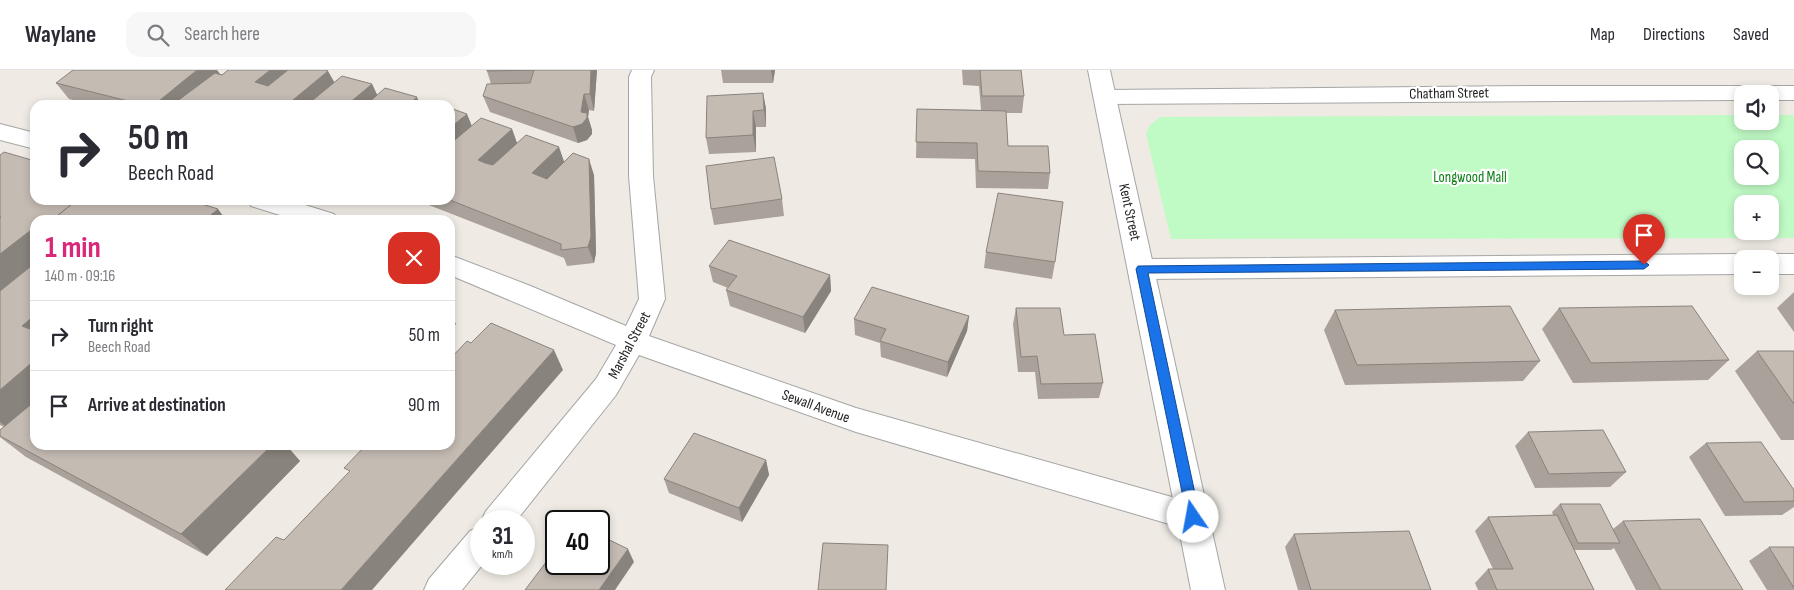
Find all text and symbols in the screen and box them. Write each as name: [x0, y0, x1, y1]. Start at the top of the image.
search box: [126, 12, 476, 57]
text: Waylane: [25, 20, 96, 49]
icon: search: [144, 21, 172, 49]
text: Search here: [184, 23, 260, 46]
text: Map: [1590, 24, 1615, 45]
text: Directions: [1643, 24, 1705, 45]
text: Saved: [1733, 24, 1769, 45]
street label: Chatham Street: [1409, 83, 1490, 104]
map controls: [1734, 85, 1779, 295]
button: sound: [1734, 85, 1779, 130]
text: 50 m: [128, 117, 189, 160]
icon: right: [45, 120, 110, 185]
button: search: [1734, 140, 1779, 185]
text: Beech Road: [128, 160, 214, 187]
park label: Longwood Mall: [1433, 168, 1507, 187]
street label: Kent Street: [1114, 182, 1145, 243]
button: +: [1734, 195, 1779, 240]
pin: [1623, 214, 1665, 265]
icon: arrive: [1630, 221, 1658, 249]
text: 1 min: [45, 230, 101, 266]
button: close: [388, 232, 440, 284]
button: −: [1734, 250, 1779, 295]
text: 140 m · 09:16: [45, 267, 115, 286]
street label: Marshal Street: [604, 308, 655, 382]
text: Turn right: [88, 315, 153, 338]
icon: right: [45, 322, 73, 350]
text: 50 m: [409, 324, 440, 347]
text: Beech Road: [88, 338, 150, 357]
street label: Sewall Avenue: [779, 385, 852, 428]
icon: arrive: [45, 392, 73, 420]
text: Arrive at destination: [88, 394, 226, 417]
text: 90 m: [408, 394, 440, 417]
position arrow: [1166, 490, 1218, 542]
speed limit sign: 40: [545, 510, 610, 575]
text: 31: [492, 521, 513, 552]
text: km/h: [492, 547, 513, 562]

